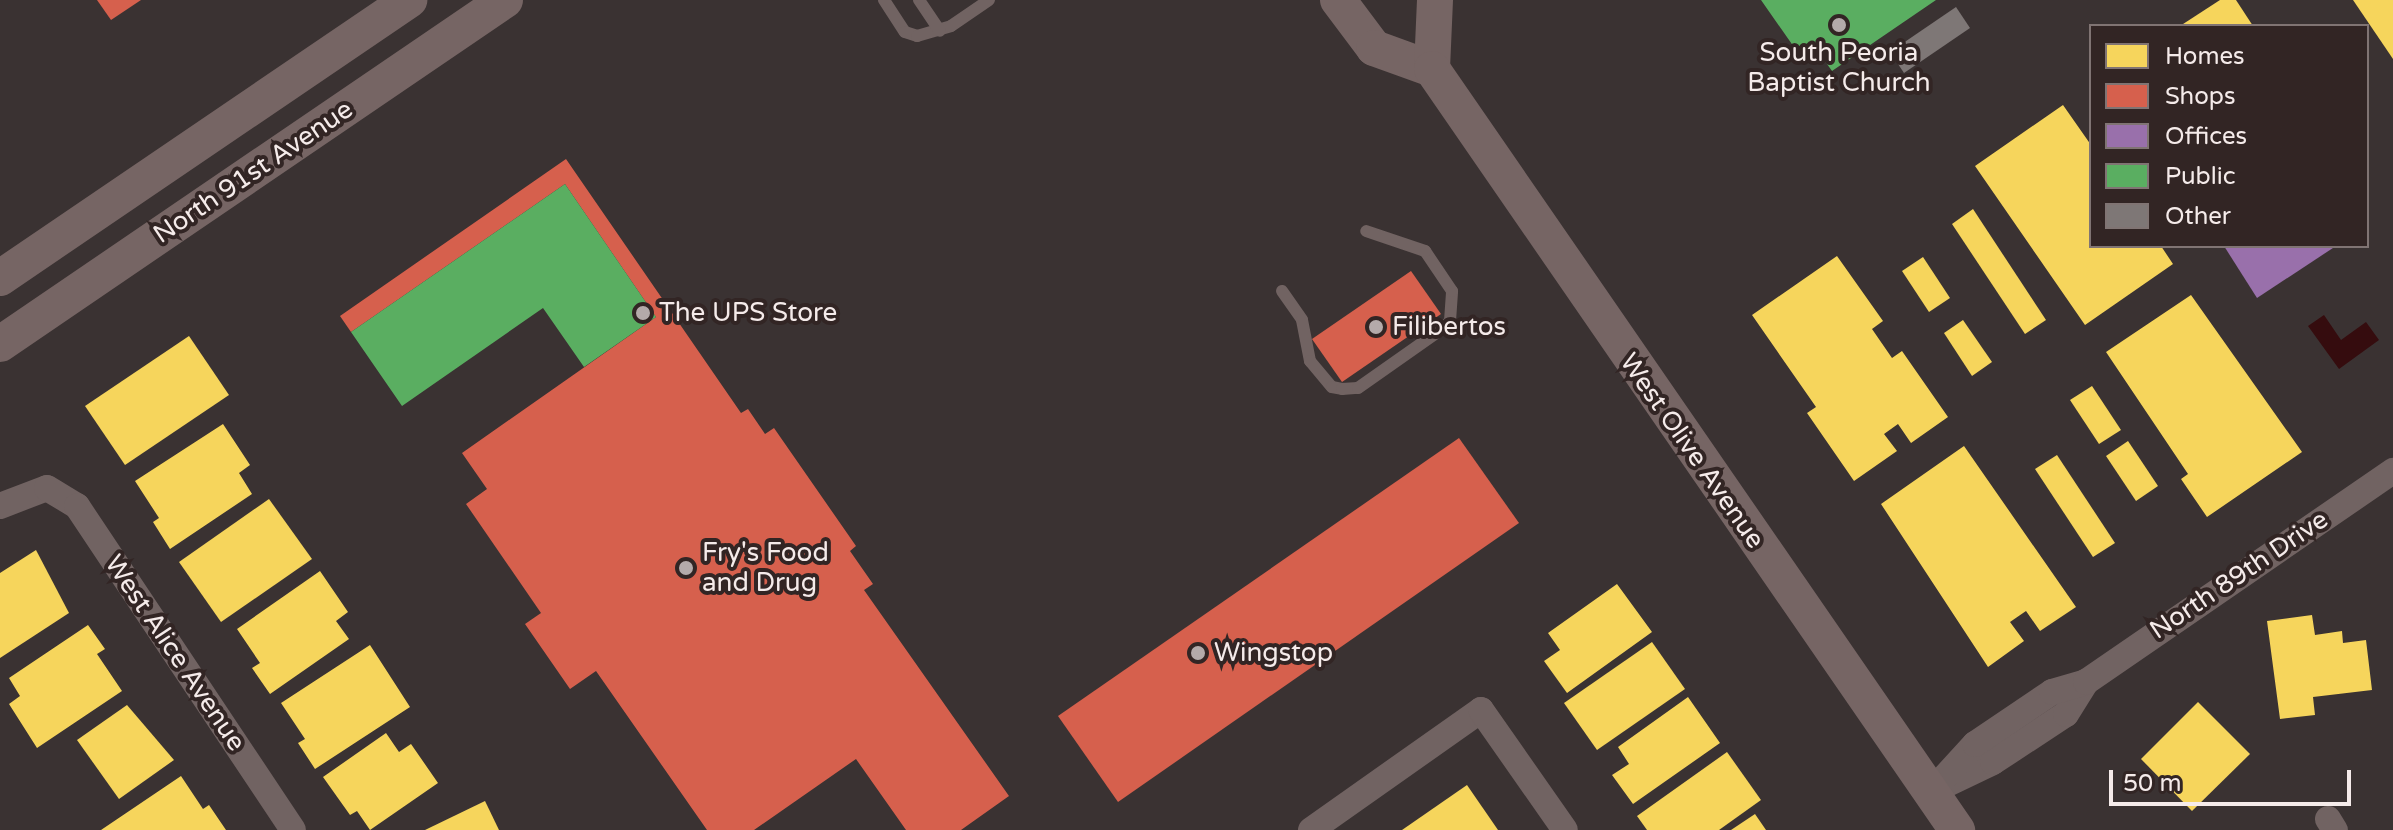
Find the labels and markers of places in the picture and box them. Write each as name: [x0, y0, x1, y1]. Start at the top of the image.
marker: South Peoria Baptist Church: [1830, 16, 1848, 34]
place label: South Peoria Baptist Church: [1747, 37, 1931, 98]
place label: The UPS Store: [659, 297, 837, 329]
marker: The UPS Store: [634, 304, 652, 322]
place label: Filibertos: [1392, 311, 1506, 343]
marker: Filibertos: [1367, 318, 1385, 336]
place label: Fry's Food and Drug: [702, 537, 829, 598]
marker: Fry's Food and Drug: [677, 559, 695, 577]
place label: Wingstop: [1214, 637, 1333, 669]
marker: Wingstop: [1189, 644, 1207, 662]

